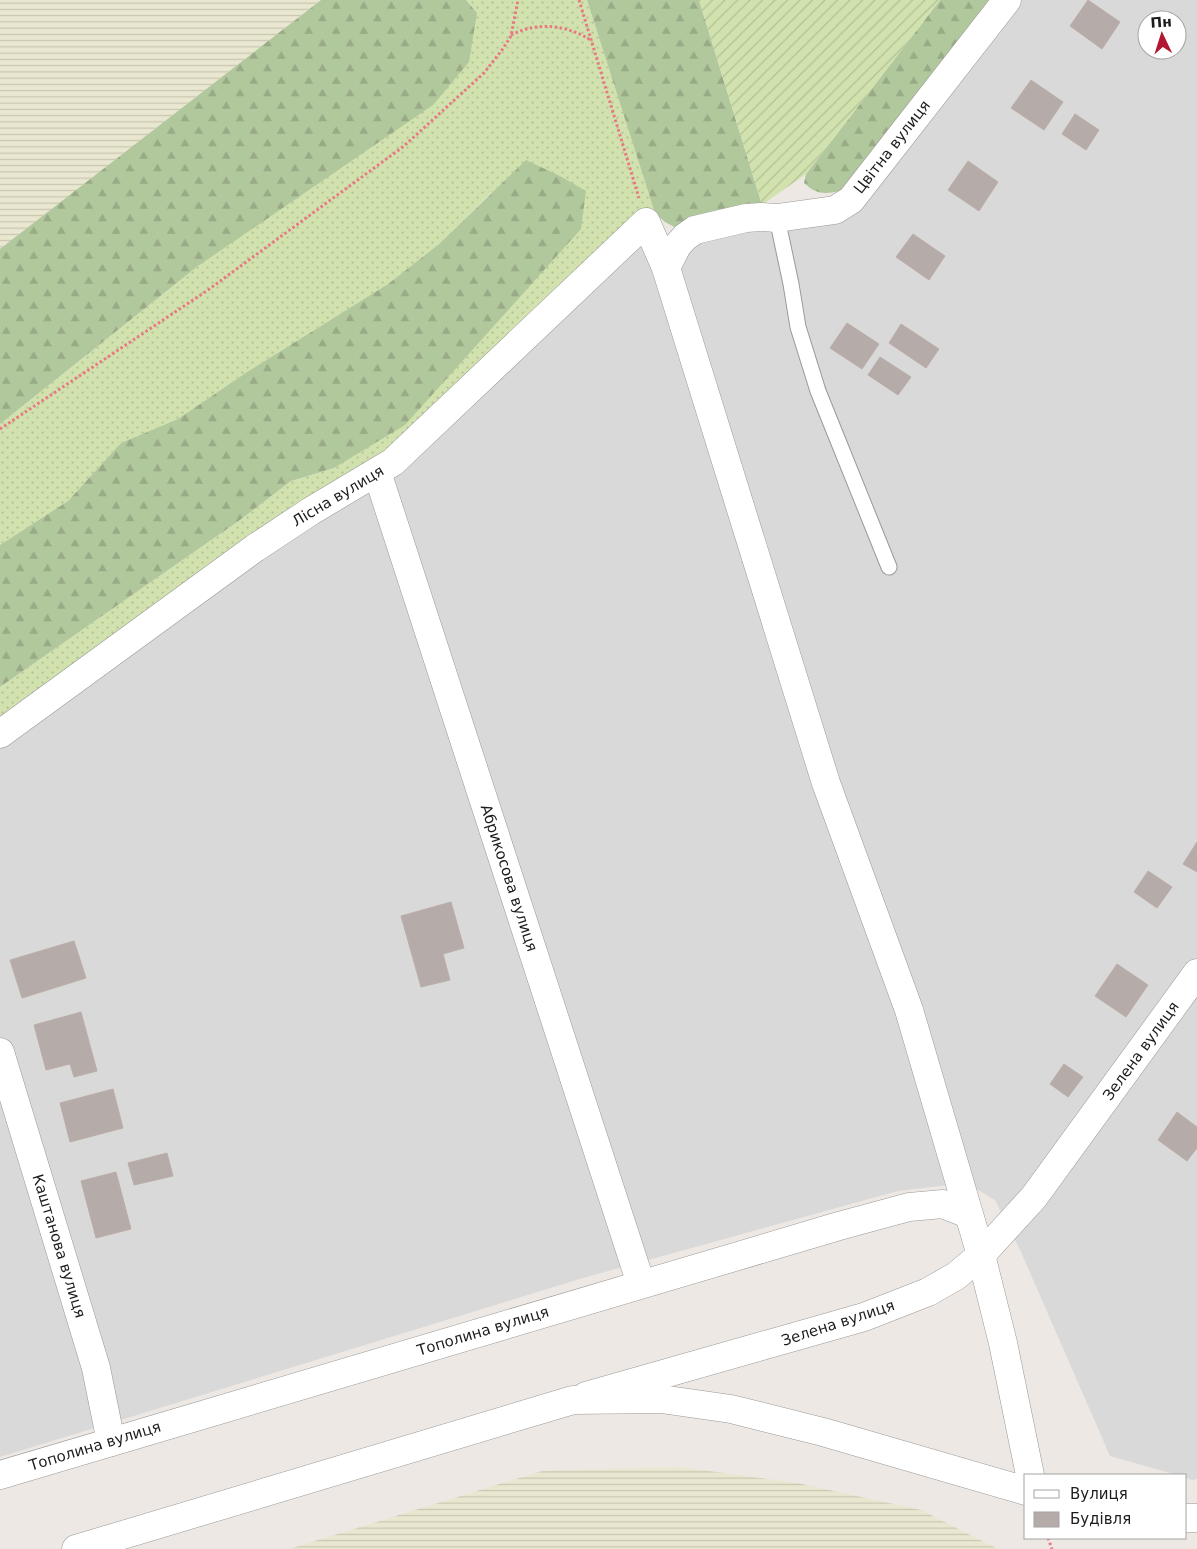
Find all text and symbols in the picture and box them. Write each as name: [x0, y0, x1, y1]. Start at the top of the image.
north arrow: [1137, 10, 1187, 60]
text: Пн: [1150, 13, 1172, 31]
street label: Цвітна вулиця: [850, 97, 934, 197]
street label: Лісна вулиця: [289, 462, 387, 530]
street label: Абрикосова вулиця: [477, 802, 541, 954]
street label: Зелена вулиця: [1099, 998, 1183, 1104]
street label: Каштанова вулиця: [29, 1172, 89, 1320]
street label: Зелена вулиця: [779, 1296, 897, 1350]
street label: Тополина вулиця: [414, 1302, 551, 1360]
street label: Тополина вулиця: [26, 1417, 163, 1475]
legend: [1024, 1474, 1187, 1539]
text: Вулиця: [1070, 1485, 1128, 1503]
text: Будівля: [1070, 1510, 1131, 1528]

